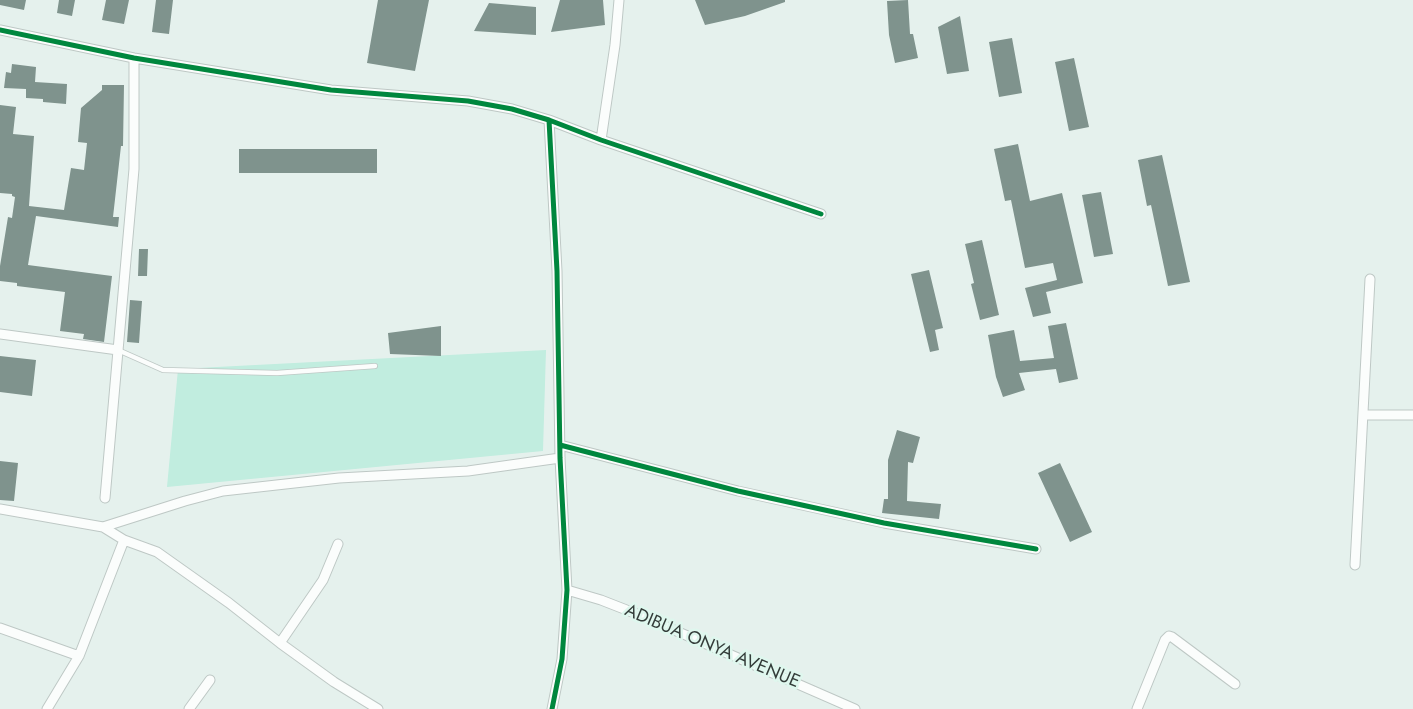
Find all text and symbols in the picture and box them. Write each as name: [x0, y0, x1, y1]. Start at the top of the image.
street label: ADIBUA ONYA AVENUE: [621, 600, 803, 694]

